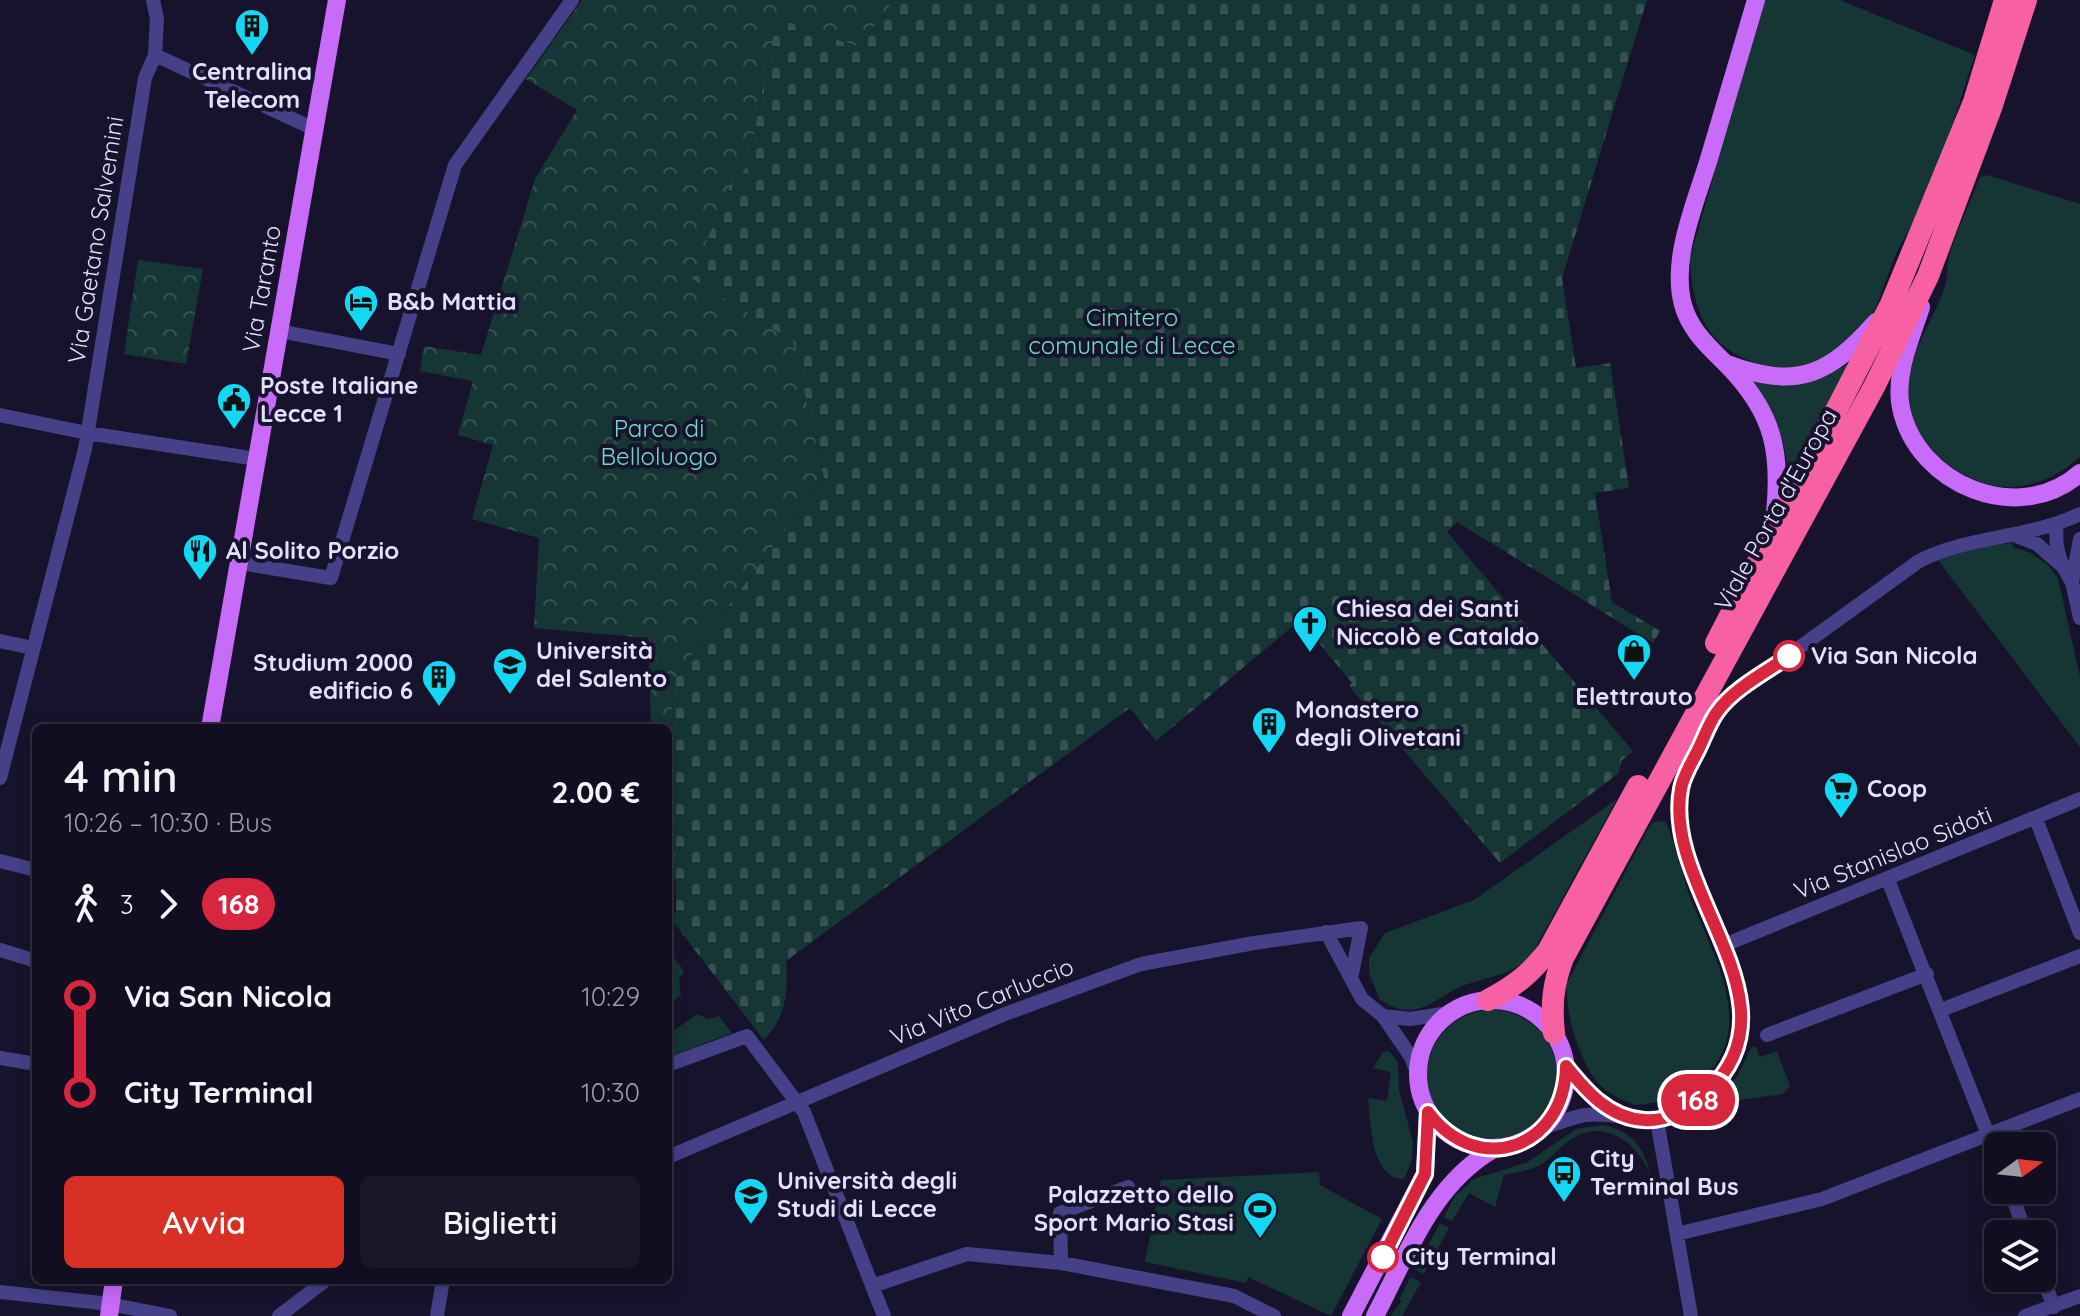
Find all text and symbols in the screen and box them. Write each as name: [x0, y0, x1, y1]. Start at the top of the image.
building icon: Centralina Telecom: [233, 7, 271, 57]
place label: Centralina Telecom: [192, 56, 312, 114]
street label: Via Gaetano Salvemini: [61, 114, 129, 366]
street label: Via Taranto: [235, 223, 287, 355]
hotel icon: B&b Mattia: [342, 283, 380, 333]
place label: B&b Mattia: [387, 286, 517, 316]
park label: Cimitero comunale di Lecce: [1028, 302, 1236, 360]
place label: Poste Italiane Lecce 1: [260, 370, 419, 428]
public building icon: Poste Italiane Lecce 1: [215, 381, 253, 431]
street label: Viale Porta d'Europa: [1707, 403, 1843, 616]
park label: Parco di Belloluogo: [601, 413, 718, 471]
restaurant icon: Al Solito Porzio: [181, 532, 219, 582]
place label: Al Solito Porzio: [226, 535, 399, 565]
place label: Chiesa dei Santi Niccolò e Cataldo: [1336, 593, 1540, 651]
church icon: Chiesa dei Santi Niccolò e Cataldo: [1291, 604, 1329, 654]
shop icon: Elettrauto: [1615, 632, 1653, 682]
place label: Università del Salento: [536, 635, 667, 693]
place label: Via San Nicola: [1811, 640, 1977, 670]
marker: Via San Nicola: [1774, 641, 1804, 671]
school or university icon: Università del Salento: [491, 646, 529, 696]
place label: Studium 2000 edificio 6: [253, 647, 413, 705]
building icon: Studium 2000 edificio 6: [420, 658, 458, 708]
place label: Elettrauto: [1575, 681, 1693, 711]
place label: Monastero degli Olivetani: [1295, 694, 1461, 752]
building icon: Monastero degli Olivetani: [1250, 705, 1288, 755]
text: 4 min: [64, 748, 178, 803]
supermarket icon: Coop: [1822, 770, 1860, 820]
text: 2.00 €: [551, 773, 640, 811]
place label: Coop: [1867, 773, 1927, 803]
street label: Via Stanislao Sidoti: [1789, 799, 1996, 905]
text: 10:26 – 10:30 · Bus: [64, 806, 272, 839]
icon: walk: [64, 882, 108, 926]
icon: forward: [146, 882, 190, 926]
text: 168: [218, 886, 259, 921]
text: 3: [120, 888, 134, 921]
street label: Via Vito Carluccio: [885, 951, 1078, 1052]
text: Via San Nicola: [124, 977, 332, 1015]
text: 10:29: [581, 980, 640, 1013]
text: City Terminal: [124, 1073, 314, 1111]
line badge: 168: [1652, 1074, 1744, 1126]
text: 10:30: [581, 1076, 640, 1109]
text: 168: [1677, 1082, 1719, 1117]
north arrow: [1984, 1132, 2056, 1204]
map controls: [1984, 1132, 2056, 1292]
place label: City Terminal Bus: [1590, 1143, 1738, 1201]
bus stop icon: City Terminal Bus: [1545, 1154, 1583, 1204]
place label: Università degli Studi di Lecce: [777, 1165, 957, 1223]
button: Avvia: [64, 1176, 344, 1268]
button: Biglietti: [360, 1176, 640, 1268]
school or university icon: Università degli Studi di Lecce: [732, 1176, 770, 1226]
place label: Palazzetto dello Sport Mario Stasi: [1034, 1179, 1234, 1237]
sports icon: Palazzetto dello Sport Mario Stasi: [1241, 1190, 1279, 1240]
button: layers: [1984, 1220, 2056, 1292]
place label: City Terminal: [1405, 1241, 1557, 1271]
marker: City Terminal: [1368, 1242, 1398, 1272]

